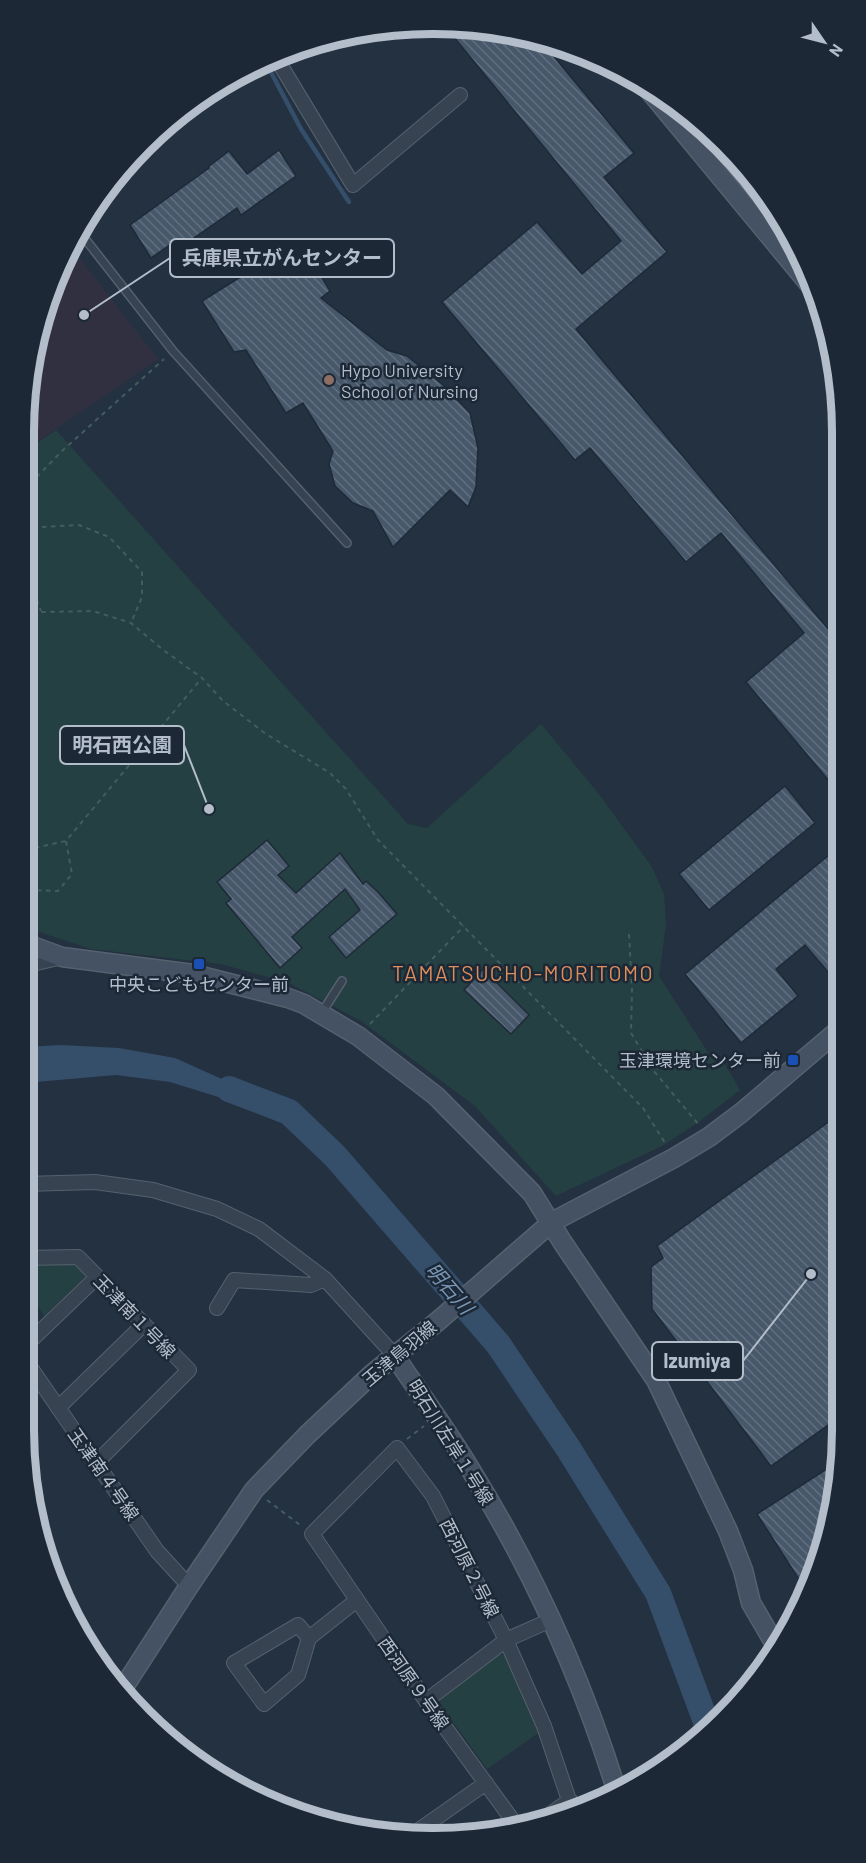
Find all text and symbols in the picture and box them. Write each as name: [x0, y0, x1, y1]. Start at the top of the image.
north arrow: [794, 12, 854, 72]
text: N: [826, 41, 848, 61]
callout: 兵庫県立がんセンター: [170, 239, 394, 277]
text: 兵庫県立がんセンター: [182, 245, 382, 269]
place label: Hypo University School of Nursing: [341, 359, 478, 402]
marker: Hypo University School of Nursing: [322, 373, 336, 387]
callout: 明石西公園: [60, 726, 184, 764]
text: 明石西公園: [72, 732, 172, 756]
marker: 中央こどもセンター前: [192, 957, 206, 971]
district label: TAMATSUCHO-MORITOMO: [392, 960, 654, 985]
place label: 中央こどもセンター前: [109, 973, 289, 995]
place label: 玉津環境センター前: [619, 1049, 781, 1071]
marker: 玉津環境センター前: [786, 1053, 800, 1067]
water label: 明石川: [421, 1257, 480, 1320]
street label: 玉津南１号線: [90, 1270, 180, 1362]
street label: 玉津鳥羽線: [357, 1316, 441, 1390]
callout: Izumiya: [652, 1342, 743, 1380]
text: Izumiya: [663, 1348, 731, 1372]
street label: 明石川左岸１号線: [404, 1375, 498, 1509]
street label: 玉津南４号線: [64, 1423, 144, 1525]
street label: 西河原２号線: [436, 1515, 504, 1621]
street label: 西河原９号線: [374, 1632, 454, 1734]

